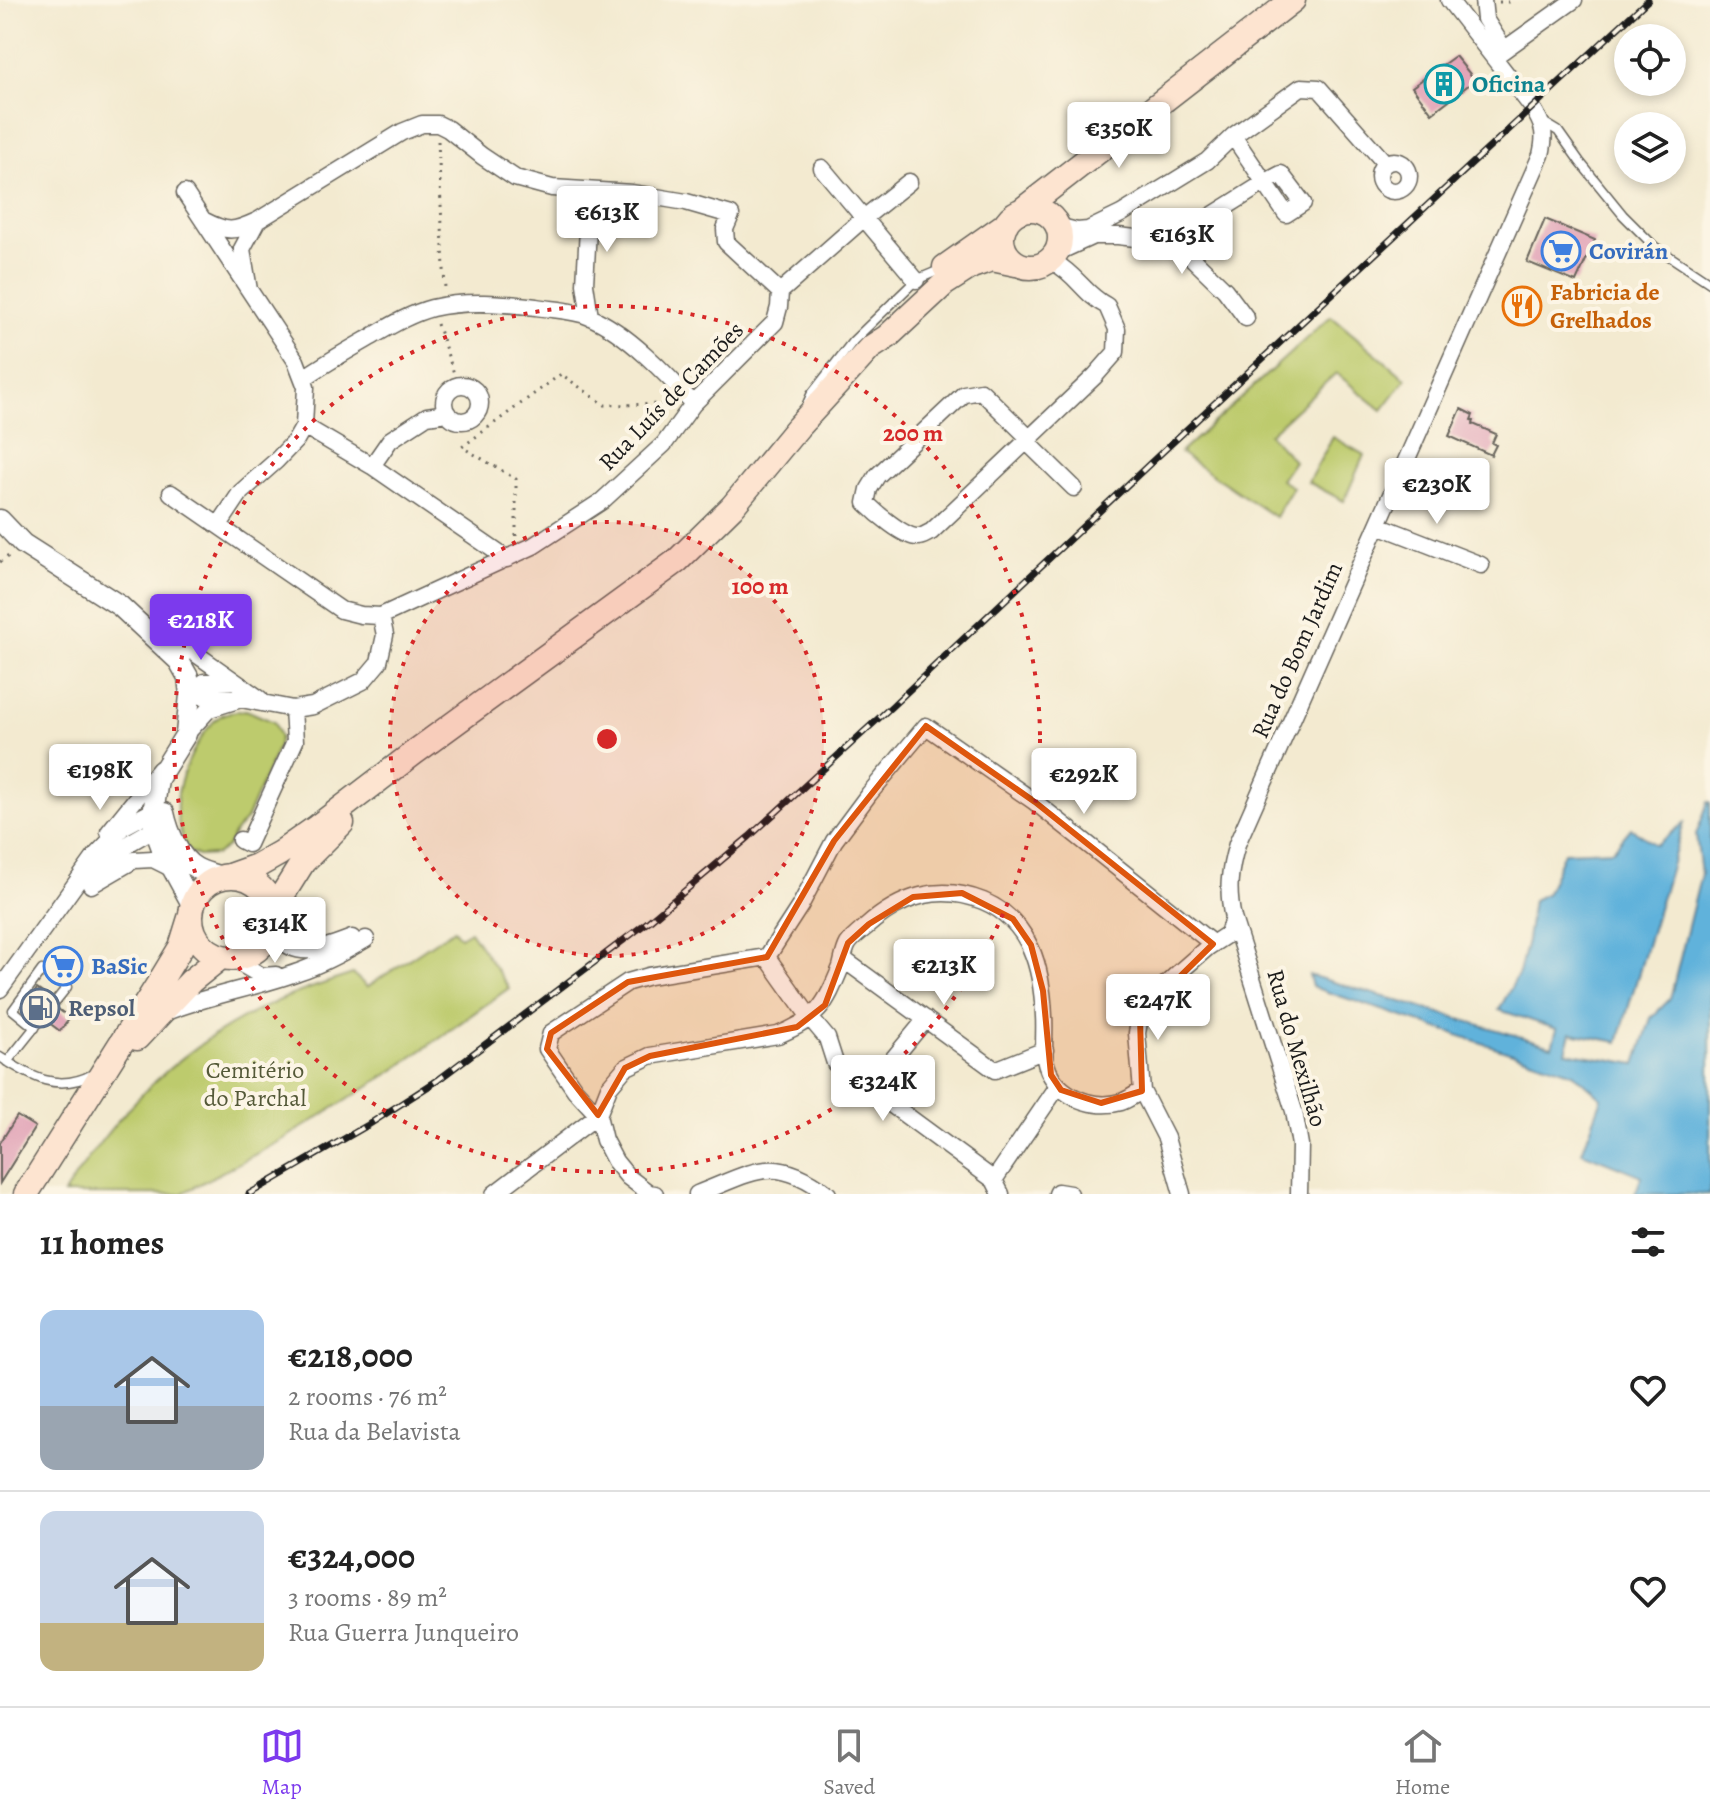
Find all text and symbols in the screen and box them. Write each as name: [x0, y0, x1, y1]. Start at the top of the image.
map controls: [1614, 24, 1686, 184]
button: locate: [1614, 24, 1686, 96]
building icon: Oficina: [1423, 63, 1465, 105]
place label: Oficina: [1472, 68, 1546, 100]
pin: €350K: [1063, 102, 1175, 170]
text: €350K: [1085, 110, 1153, 145]
button: layers: [1614, 112, 1686, 184]
pin: €613K: [551, 186, 663, 254]
text: €613K: [575, 194, 639, 229]
pin: €163K: [1126, 208, 1238, 276]
text: €163K: [1150, 216, 1214, 251]
supermarket icon: Covirán: [1540, 230, 1582, 272]
place label: Covirán: [1589, 235, 1669, 267]
place label: Fabricia de Grelhados: [1550, 276, 1660, 336]
restaurant icon: Fabricia de Grelhados: [1501, 285, 1543, 327]
street label: Rua Luís de Camões: [591, 314, 751, 478]
text: 200 m: [883, 417, 943, 449]
pin: €230K: [1381, 458, 1493, 526]
text: €230K: [1403, 466, 1471, 501]
street label: Rua do Bom Jardim: [1244, 557, 1350, 743]
text: 100 m: [731, 570, 789, 602]
pin: €218K: [145, 594, 257, 662]
text: €218K: [168, 602, 234, 637]
centre of rings: [593, 725, 621, 753]
pin: €198K: [44, 744, 156, 812]
pin: €292K: [1028, 748, 1140, 816]
text: €198K: [67, 752, 133, 787]
text: €292K: [1049, 756, 1119, 791]
pin: €314K: [219, 897, 331, 965]
text: €314K: [243, 905, 307, 940]
pin: €213K: [888, 939, 1000, 1007]
supermarket icon: BaSic: [42, 945, 84, 987]
text: €213K: [911, 947, 977, 982]
place label: BaSic: [91, 950, 148, 982]
street label: Rua do Mexilhão: [1259, 965, 1335, 1131]
pin: €247K: [1102, 974, 1214, 1042]
text: €247K: [1124, 982, 1192, 1017]
fuel station icon: Repsol: [19, 987, 61, 1029]
place label: Repsol: [68, 992, 136, 1024]
park label: Cemitério do Parchal: [204, 1054, 306, 1114]
pin: €324K: [827, 1055, 939, 1123]
text: €324K: [849, 1063, 917, 1098]
text: 11 homes: [40, 1219, 164, 1266]
icon: filters: [1626, 1220, 1670, 1264]
text: €218,000: [288, 1332, 413, 1379]
icon: home: [104, 1342, 200, 1438]
icon: heart: [1626, 1368, 1670, 1412]
text: 2 rooms · 76 m²: [288, 1379, 447, 1414]
text: Rua da Belavista: [288, 1414, 461, 1449]
text: €324,000: [288, 1533, 415, 1580]
icon: home: [104, 1543, 200, 1639]
icon: heart: [1626, 1569, 1670, 1613]
text: 3 rooms · 89 m²: [288, 1580, 447, 1615]
text: Rua Guerra Junqueiro: [288, 1615, 519, 1650]
tab: Map: [260, 1724, 304, 1802]
tab: Saved: [823, 1724, 875, 1802]
tab: Home: [1395, 1724, 1450, 1802]

